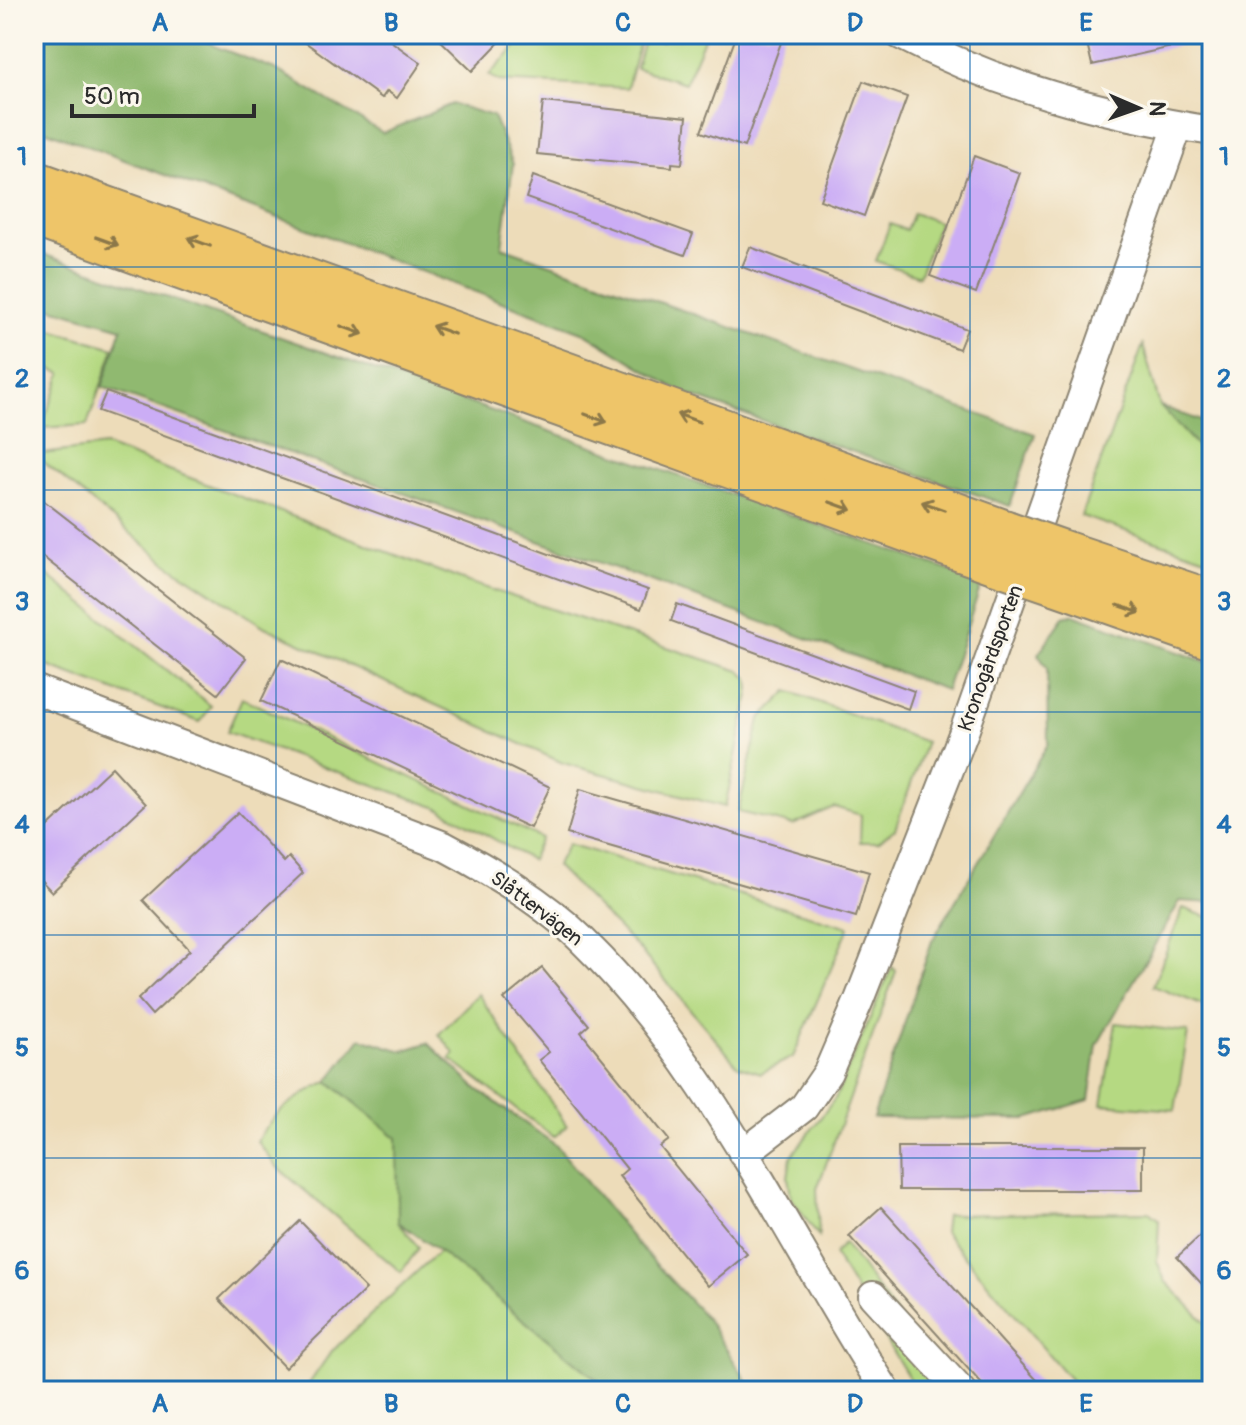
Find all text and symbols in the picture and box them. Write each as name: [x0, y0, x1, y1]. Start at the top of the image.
text: A: [152, 7, 169, 39]
text: B: [384, 7, 398, 39]
text: C: [615, 7, 631, 39]
text: D: [847, 7, 863, 39]
text: E: [1079, 7, 1093, 39]
scale bar: [72, 68, 254, 118]
north arrow: [1098, 68, 1178, 148]
text: 50 m: [84, 82, 140, 111]
text: N: [1143, 101, 1171, 117]
text: 1: [17, 141, 27, 173]
text: 1: [1219, 141, 1229, 173]
one-way arrow: [186, 233, 211, 248]
one-way arrow: [95, 235, 120, 250]
one-way arrow: [431, 322, 456, 336]
one-way arrow: [339, 323, 364, 338]
text: 2: [15, 363, 29, 395]
text: 2: [1217, 363, 1231, 395]
one-way arrow: [676, 409, 701, 424]
one-way arrow: [584, 412, 608, 426]
one-way arrow: [920, 497, 945, 512]
one-way arrow: [828, 500, 853, 515]
street label: Kronogårdsporten: [952, 582, 1029, 735]
text: 3: [15, 586, 29, 618]
text: 3: [1217, 586, 1231, 618]
one-way arrow: [1116, 603, 1140, 617]
text: 4: [14, 809, 30, 841]
text: 4: [1216, 809, 1232, 841]
street label: Slåttervägen: [486, 866, 588, 951]
text: 5: [15, 1032, 29, 1064]
text: 5: [1217, 1032, 1231, 1064]
text: 6: [14, 1255, 30, 1287]
text: 6: [1216, 1255, 1232, 1287]
text: A: [152, 1388, 169, 1420]
text: B: [384, 1388, 398, 1420]
text: C: [615, 1388, 631, 1420]
text: D: [847, 1388, 863, 1420]
text: E: [1079, 1388, 1093, 1420]

